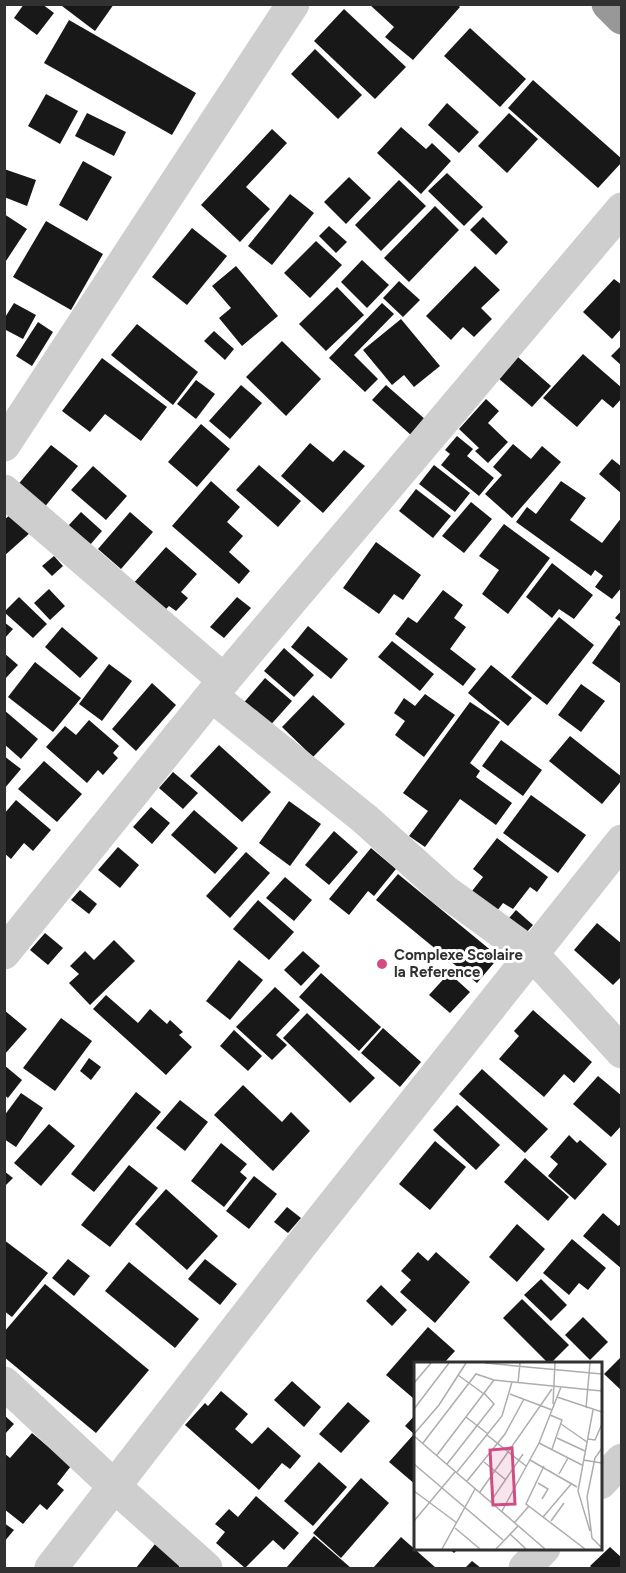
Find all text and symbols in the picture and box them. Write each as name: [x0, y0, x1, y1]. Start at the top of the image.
place label: Complexe Scolaire la Reference: [394, 946, 523, 981]
marker: Complexe Scolaire la Reference: [375, 957, 389, 971]
inset map: [414, 1362, 602, 1549]

